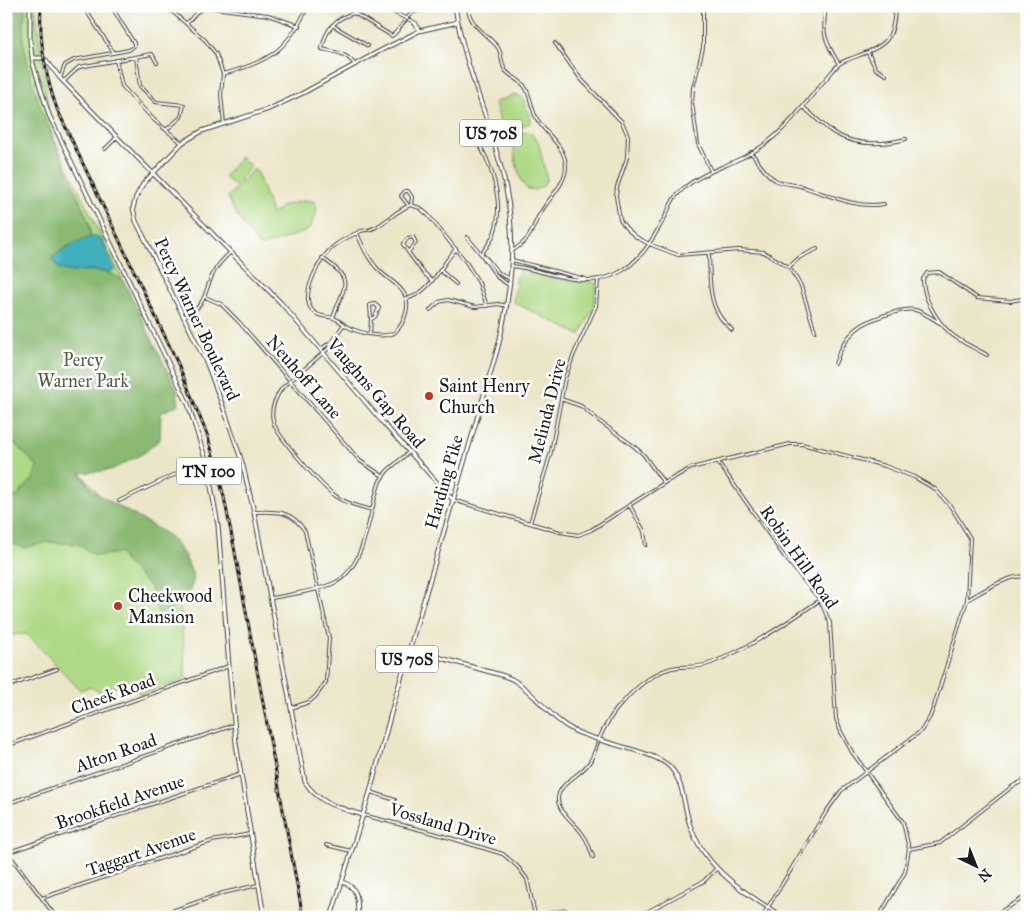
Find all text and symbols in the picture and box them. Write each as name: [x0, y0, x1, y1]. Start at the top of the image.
road number: US 70S: [460, 120, 522, 146]
street label: Percy Warner Boulevard: [150, 234, 244, 404]
street label: Neuhoff Lane: [262, 331, 346, 423]
street label: Vaughns Gap Road: [321, 333, 430, 453]
park label: Percy Warner Park: [38, 349, 129, 392]
street label: Melinda Drive: [523, 356, 571, 466]
place label: Saint Henry Church: [439, 375, 530, 418]
marker: Saint Henry Church: [423, 390, 435, 402]
street label: Harding Pike: [420, 432, 469, 532]
road number: TN 100: [176, 458, 242, 484]
street label: Robin Hill Road: [755, 501, 843, 613]
place label: Cheekwood Mansion: [128, 585, 213, 628]
marker: Cheekwood Mansion: [112, 600, 124, 612]
road number: US 70S: [376, 646, 438, 672]
street label: Cheek Road: [68, 669, 158, 719]
street label: Alton Road: [72, 729, 160, 777]
street label: Brookfield Avenue: [53, 770, 187, 834]
street label: Vossland Drive: [386, 798, 499, 850]
street label: Taggart Avenue: [83, 823, 199, 882]
north arrow: [950, 840, 1000, 890]
text: N: [974, 865, 995, 885]

